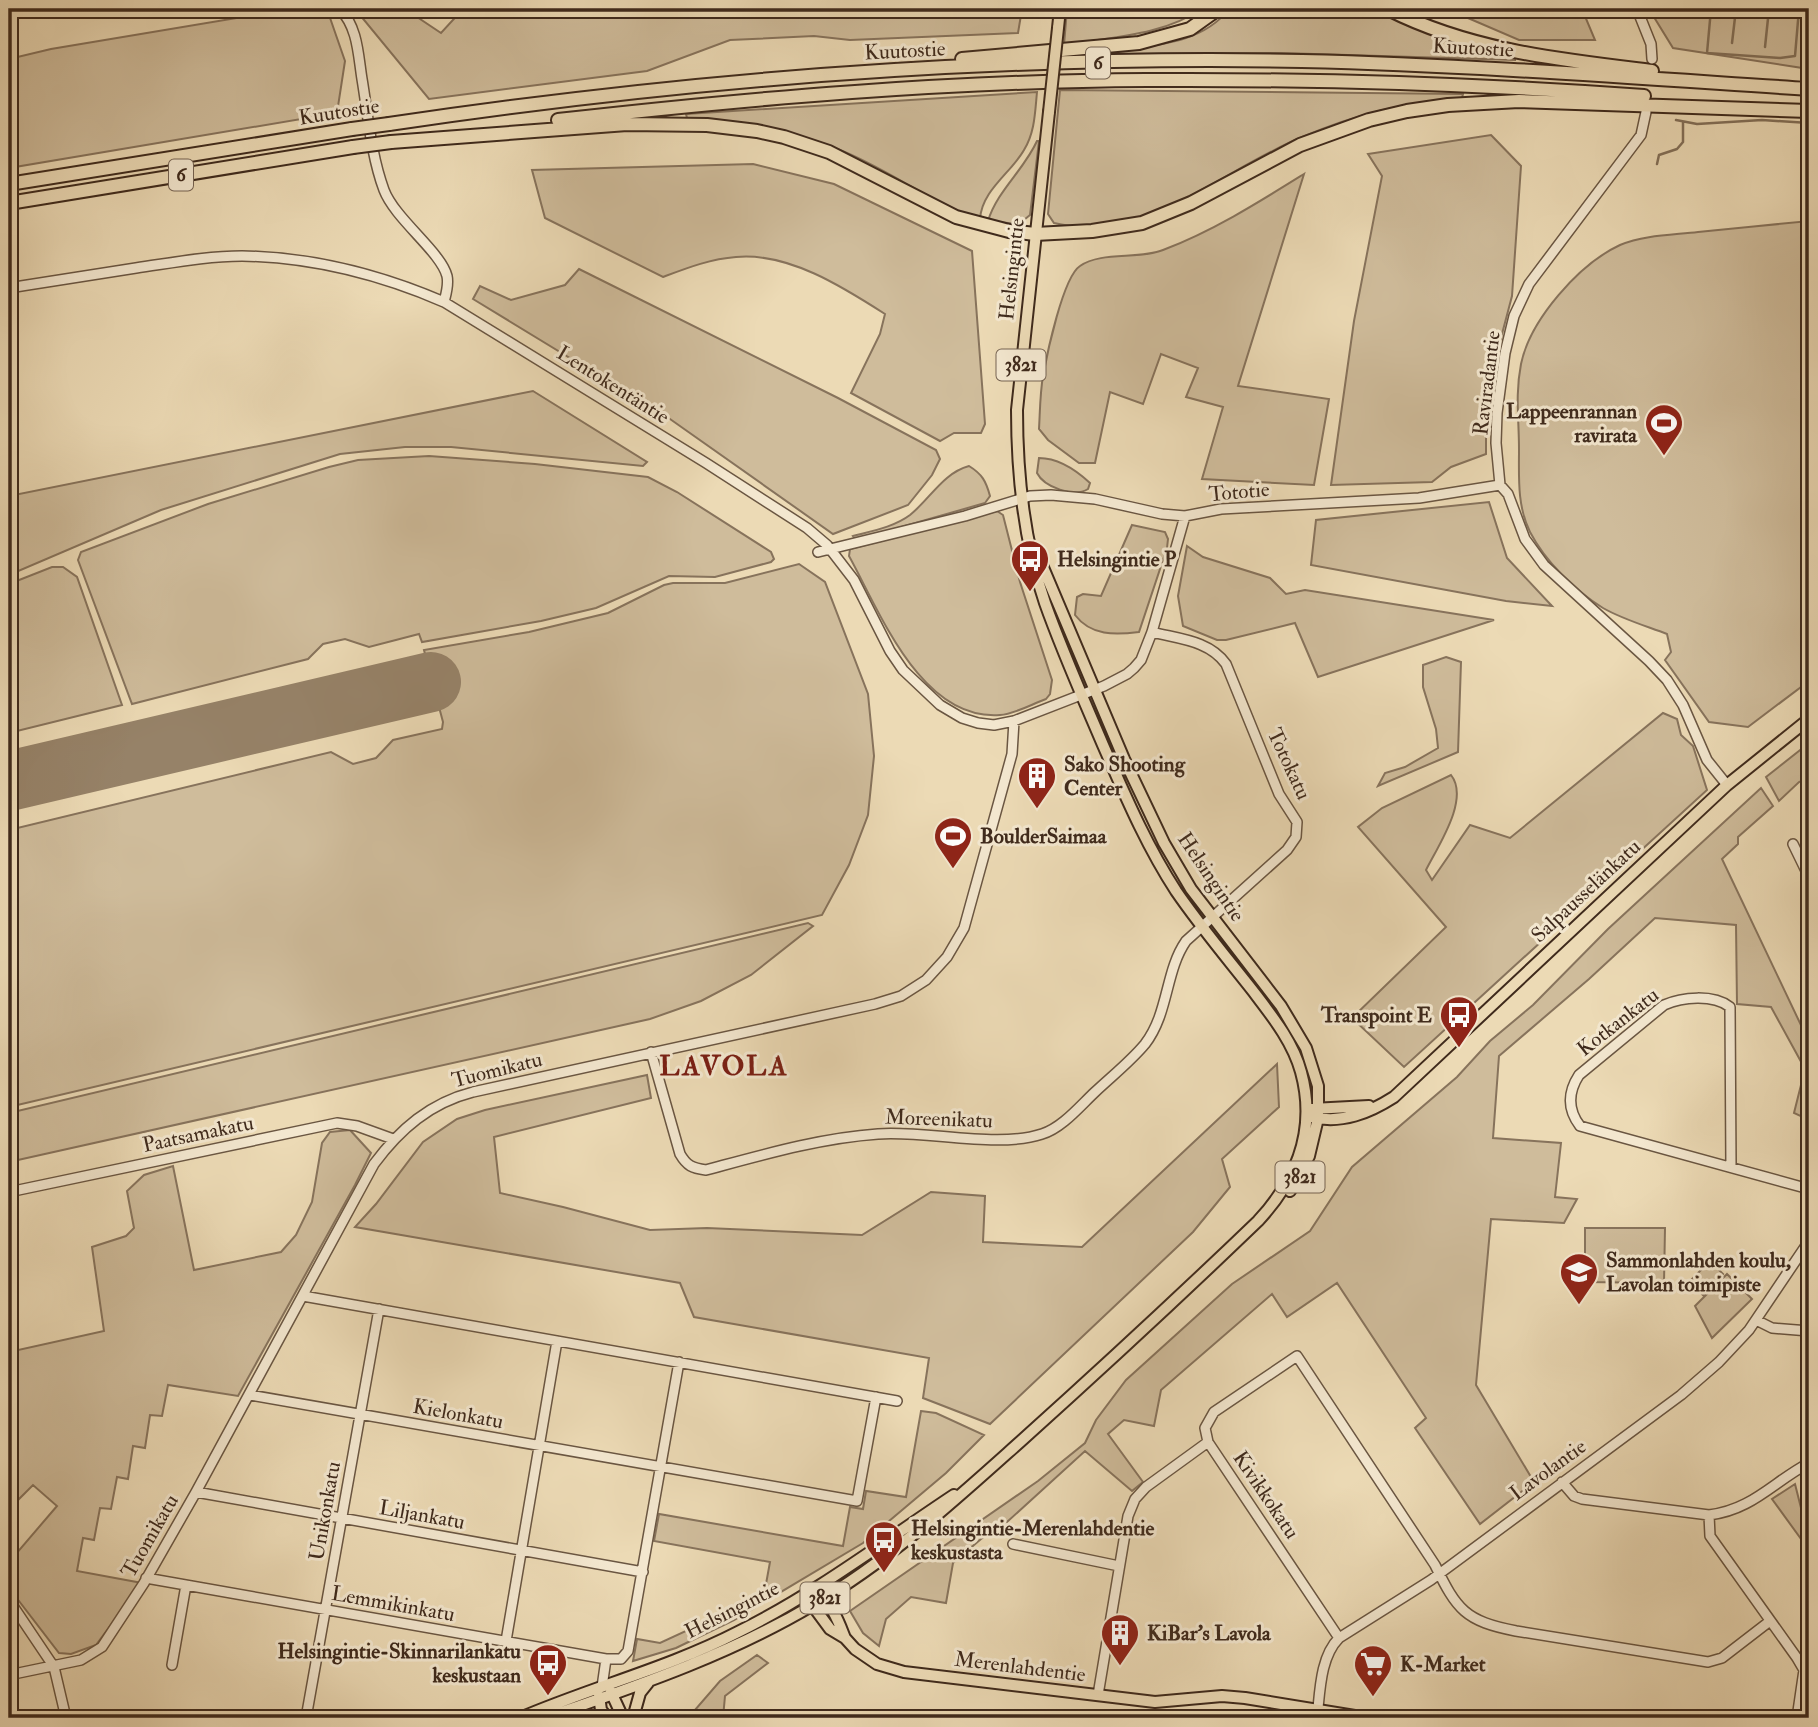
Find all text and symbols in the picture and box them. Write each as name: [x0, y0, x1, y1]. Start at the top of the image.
street label: Kuutostie: [1432, 32, 1514, 64]
street label: Kuutostie: [864, 35, 946, 67]
road number: 6: [1086, 48, 1110, 78]
street label: Kuutostie: [297, 92, 381, 132]
road number: 6: [169, 160, 193, 190]
street label: Helsingintie: [993, 216, 1031, 321]
street label: Raviradantie: [1467, 329, 1507, 437]
street label: Lentokentäntie: [552, 340, 675, 430]
road number: 3821: [996, 350, 1046, 380]
place label: Lappeenrannan ravirata: [1506, 398, 1638, 449]
sports icon: Lappeenrannan ravirata: [1643, 402, 1685, 457]
street label: Tototie: [1207, 476, 1271, 508]
bus stop icon: Helsingintie P: [1009, 538, 1051, 593]
place label: Helsingintie P: [1057, 546, 1177, 573]
street label: Totokatu: [1261, 724, 1317, 804]
place label: Sako Shooting Center: [1064, 751, 1186, 802]
building icon: Sako Shooting Center: [1016, 755, 1058, 810]
sports icon: BoulderSaimaa: [932, 815, 974, 870]
place label: BoulderSaimaa: [980, 823, 1108, 850]
street label: Helsingintie: [1171, 827, 1251, 927]
street label: Salpausselänkatu: [1526, 833, 1646, 949]
street label: Kotkankatu: [1572, 982, 1665, 1062]
bus stop icon: Transpoint E: [1438, 994, 1480, 1049]
place label: Transpoint E: [1320, 1002, 1432, 1029]
street label: Tuomikatu: [449, 1046, 545, 1094]
district label: LAVOLA: [659, 1049, 789, 1084]
street label: Moreenikatu: [885, 1104, 994, 1134]
street label: Paatsamakatu: [140, 1109, 256, 1159]
road number: 3821: [1276, 1162, 1324, 1192]
place label: Sammonlahden koulu, Lavolan toimipiste: [1606, 1247, 1791, 1298]
school or university icon: Sammonlahden koulu, Lavolan toimipiste: [1558, 1251, 1600, 1306]
street label: Kielonkatu: [411, 1393, 505, 1435]
street label: Lavolantie: [1504, 1433, 1592, 1507]
street label: Kivikkokatu: [1227, 1446, 1305, 1544]
street label: Unikonkatu: [303, 1459, 347, 1563]
street label: Tuomikatu: [115, 1489, 185, 1583]
street label: Liljankatu: [377, 1494, 467, 1536]
place label: Helsingintie-Merenlahdentie keskustasta: [910, 1515, 1155, 1566]
bus stop icon: Helsingintie-Merenlahdentie keskustasta: [863, 1519, 905, 1574]
street label: Helsingintie: [680, 1575, 784, 1645]
street label: Lemmikinkatu: [329, 1580, 457, 1628]
road number: 3821: [800, 1582, 850, 1614]
building icon: KiBar's Lavola: [1099, 1612, 1141, 1667]
place label: KiBar's Lavola: [1147, 1620, 1272, 1647]
place label: Helsingintie-Skinnarilankatu keskustaan: [278, 1638, 521, 1689]
bus stop icon: Helsingintie-Skinnarilankatu keskustaan: [527, 1642, 569, 1697]
supermarket icon: K-Market: [1352, 1643, 1394, 1698]
street label: Merenlahdentie: [953, 1646, 1087, 1688]
place label: K-Market: [1400, 1651, 1486, 1678]

